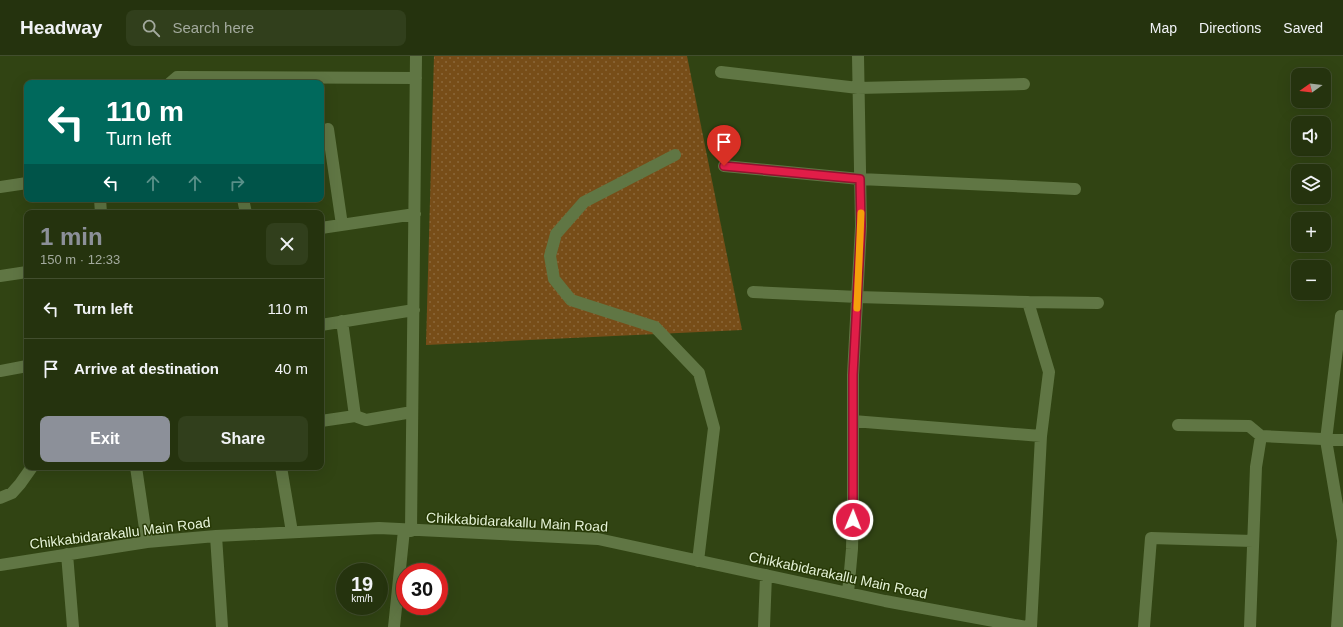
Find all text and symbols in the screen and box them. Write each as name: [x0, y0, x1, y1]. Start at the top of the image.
search box: [126, 10, 406, 46]
text: Headway: [20, 17, 102, 38]
icon: search: [140, 17, 162, 39]
text: Search here: [172, 19, 254, 36]
text: Map: [1150, 20, 1177, 36]
text: Directions: [1199, 20, 1261, 36]
text: Saved: [1283, 20, 1323, 36]
north arrow: [1291, 68, 1331, 108]
map controls: [1291, 68, 1331, 300]
icon: left: [40, 96, 92, 148]
text: 110 m: [106, 96, 184, 127]
button: sound: [1291, 116, 1331, 156]
pin: [707, 125, 741, 166]
text: Turn left: [106, 129, 171, 149]
icon: arrive: [713, 131, 735, 153]
button: layers: [1291, 164, 1331, 204]
icon: left: [100, 172, 122, 194]
icon: ahead: [142, 172, 164, 194]
icon: ahead: [184, 172, 206, 194]
icon: right: [226, 172, 248, 194]
button: +: [1291, 212, 1331, 252]
text: 1 min: [40, 223, 103, 250]
button: close: [266, 223, 308, 265]
text: 150 m · 12:33: [40, 252, 120, 267]
button: −: [1291, 260, 1331, 300]
icon: left: [40, 298, 62, 320]
text: Turn left: [74, 300, 133, 317]
text: 110 m: [267, 300, 308, 317]
icon: arrive: [40, 358, 62, 380]
text: Arrive at destination: [74, 360, 219, 377]
text: 40 m: [275, 360, 308, 377]
button: Exit: [40, 416, 170, 462]
button: Share: [178, 416, 308, 462]
position arrow: [832, 499, 874, 541]
street label: Chikkabidarakallu Main Road: [426, 509, 608, 535]
street label: Chikkabidarakallu Main Road: [29, 514, 211, 552]
street label: Chikkabidarakallu Main Road: [747, 548, 929, 602]
speed limit sign: 30: [396, 563, 448, 615]
text: 19: [351, 573, 373, 595]
text: km/h: [351, 593, 373, 604]

